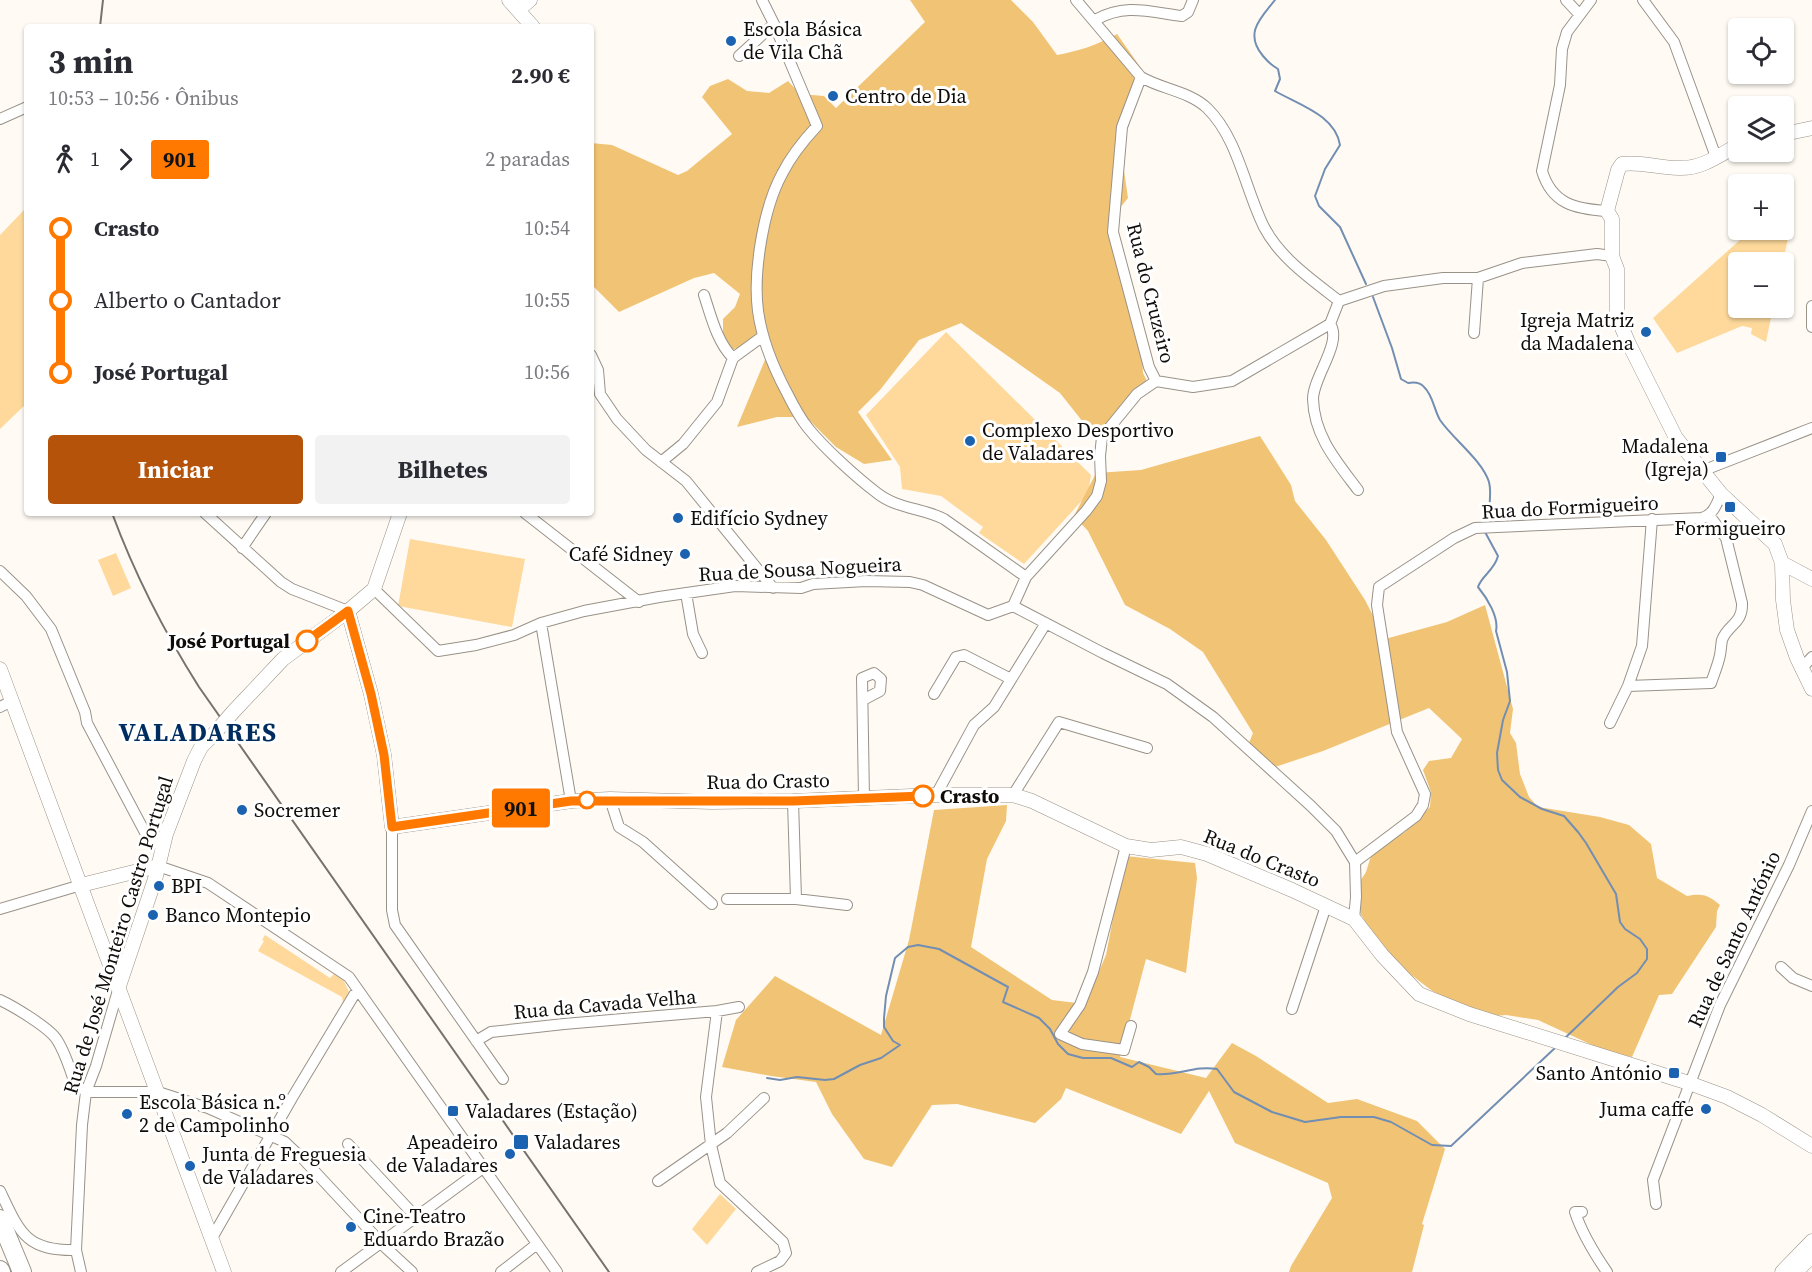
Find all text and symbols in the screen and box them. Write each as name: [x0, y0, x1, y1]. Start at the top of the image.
place label: Escola Básica de Vila Chã: [743, 15, 863, 66]
map controls: [1728, 18, 1794, 318]
button: locate: [1728, 18, 1794, 84]
marker: Escola Básica de Vila Chã: [724, 34, 738, 48]
text: 3 min: [48, 39, 134, 84]
text: 2.90 €: [511, 60, 570, 90]
place label: Centro de Dia: [845, 82, 968, 110]
text: 10:53 – 10:56 · Ônibus: [48, 84, 239, 112]
marker: Centro de Dia: [826, 89, 840, 103]
button: layers: [1728, 96, 1794, 162]
icon: walk: [48, 143, 81, 176]
icon: forward: [109, 143, 142, 176]
text: 1: [90, 145, 100, 173]
text: 901: [163, 145, 197, 174]
text: 2 paradas: [485, 145, 570, 173]
button: +: [1728, 174, 1794, 240]
text: Crasto: [94, 213, 159, 243]
text: 10:54: [524, 214, 570, 242]
street label: Rua do Cruzeiro: [1120, 220, 1182, 366]
button: −: [1728, 252, 1794, 318]
text: Alberto o Cantador: [94, 285, 281, 315]
text: 10:55: [524, 286, 570, 314]
place label: Igreja Matriz da Madalena: [1520, 306, 1635, 357]
marker: Igreja Matriz da Madalena: [1639, 325, 1653, 339]
text: José Portugal: [94, 357, 228, 387]
text: 10:56: [524, 358, 570, 386]
place label: Complexo Desportivo de Valadares: [982, 416, 1174, 467]
place label: Madalena (Igreja): [1621, 432, 1710, 483]
marker: Complexo Desportivo de Valadares: [963, 434, 977, 448]
button: Iniciar: [48, 435, 303, 504]
button: Bilhetes: [315, 435, 570, 504]
marker: Madalena (Igreja): [1714, 450, 1728, 464]
street label: Rua do Formigueiro: [1481, 488, 1659, 526]
marker: Formigueiro: [1723, 500, 1737, 514]
place label: Edifício Sydney: [690, 504, 828, 532]
marker: Edifício Sydney: [671, 511, 685, 525]
place label: Formigueiro: [1674, 514, 1786, 542]
place label: Café Sidney: [569, 540, 674, 568]
marker: Café Sidney: [678, 547, 692, 561]
street label: Rua de Sousa Nogueira: [698, 550, 903, 588]
place label: José Portugal: [166, 627, 290, 655]
marker: José Portugal: [296, 630, 318, 652]
district label: VALADARES: [119, 714, 277, 750]
street label: Rua do Crasto: [706, 766, 830, 796]
street label: Rua de José Monteiro Castro Portugal: [56, 772, 180, 1098]
place label: Crasto: [940, 782, 999, 810]
marker: Crasto: [912, 785, 934, 807]
line badge: 901: [486, 788, 556, 828]
unlabelled marker: [578, 791, 596, 809]
text: 901: [504, 794, 538, 823]
place label: Socremer: [254, 796, 341, 824]
marker: Socremer: [235, 803, 249, 817]
street label: Rua do Crasto: [1200, 822, 1325, 894]
street label: Rua de Santo António: [1681, 846, 1787, 1032]
place label: BPI: [171, 872, 202, 900]
marker: BPI: [152, 879, 166, 893]
place label: Banco Montepio: [165, 901, 311, 929]
marker: Banco Montepio: [146, 908, 160, 922]
street label: Rua da Cavada Velha: [513, 982, 698, 1026]
place label: Santo António: [1536, 1059, 1662, 1087]
marker: Santo António: [1667, 1066, 1681, 1080]
place label: Escola Básica n.º 2 de Campolinho: [139, 1088, 290, 1139]
place label: Juma caffe: [1599, 1095, 1694, 1123]
place label: Valadares (Estação): [465, 1097, 638, 1125]
marker: Juma caffe: [1699, 1102, 1713, 1116]
marker: Valadares (Estação): [446, 1104, 460, 1118]
marker: Escola Básica n.º 2 de Campolinho: [120, 1107, 134, 1121]
place label: Apeadeiro de Valadares: [386, 1128, 498, 1179]
place label: Valadares: [534, 1128, 620, 1156]
marker: Valadares: [512, 1133, 530, 1151]
place label: Junta de Freguesia de Valadares: [201, 1140, 367, 1191]
marker: Apeadeiro de Valadares: [503, 1147, 517, 1161]
marker: Junta de Freguesia de Valadares: [183, 1159, 197, 1173]
place label: Cine-Teatro Eduardo Brazão: [363, 1202, 504, 1253]
marker: Cine-Teatro Eduardo Brazão: [344, 1220, 358, 1234]

